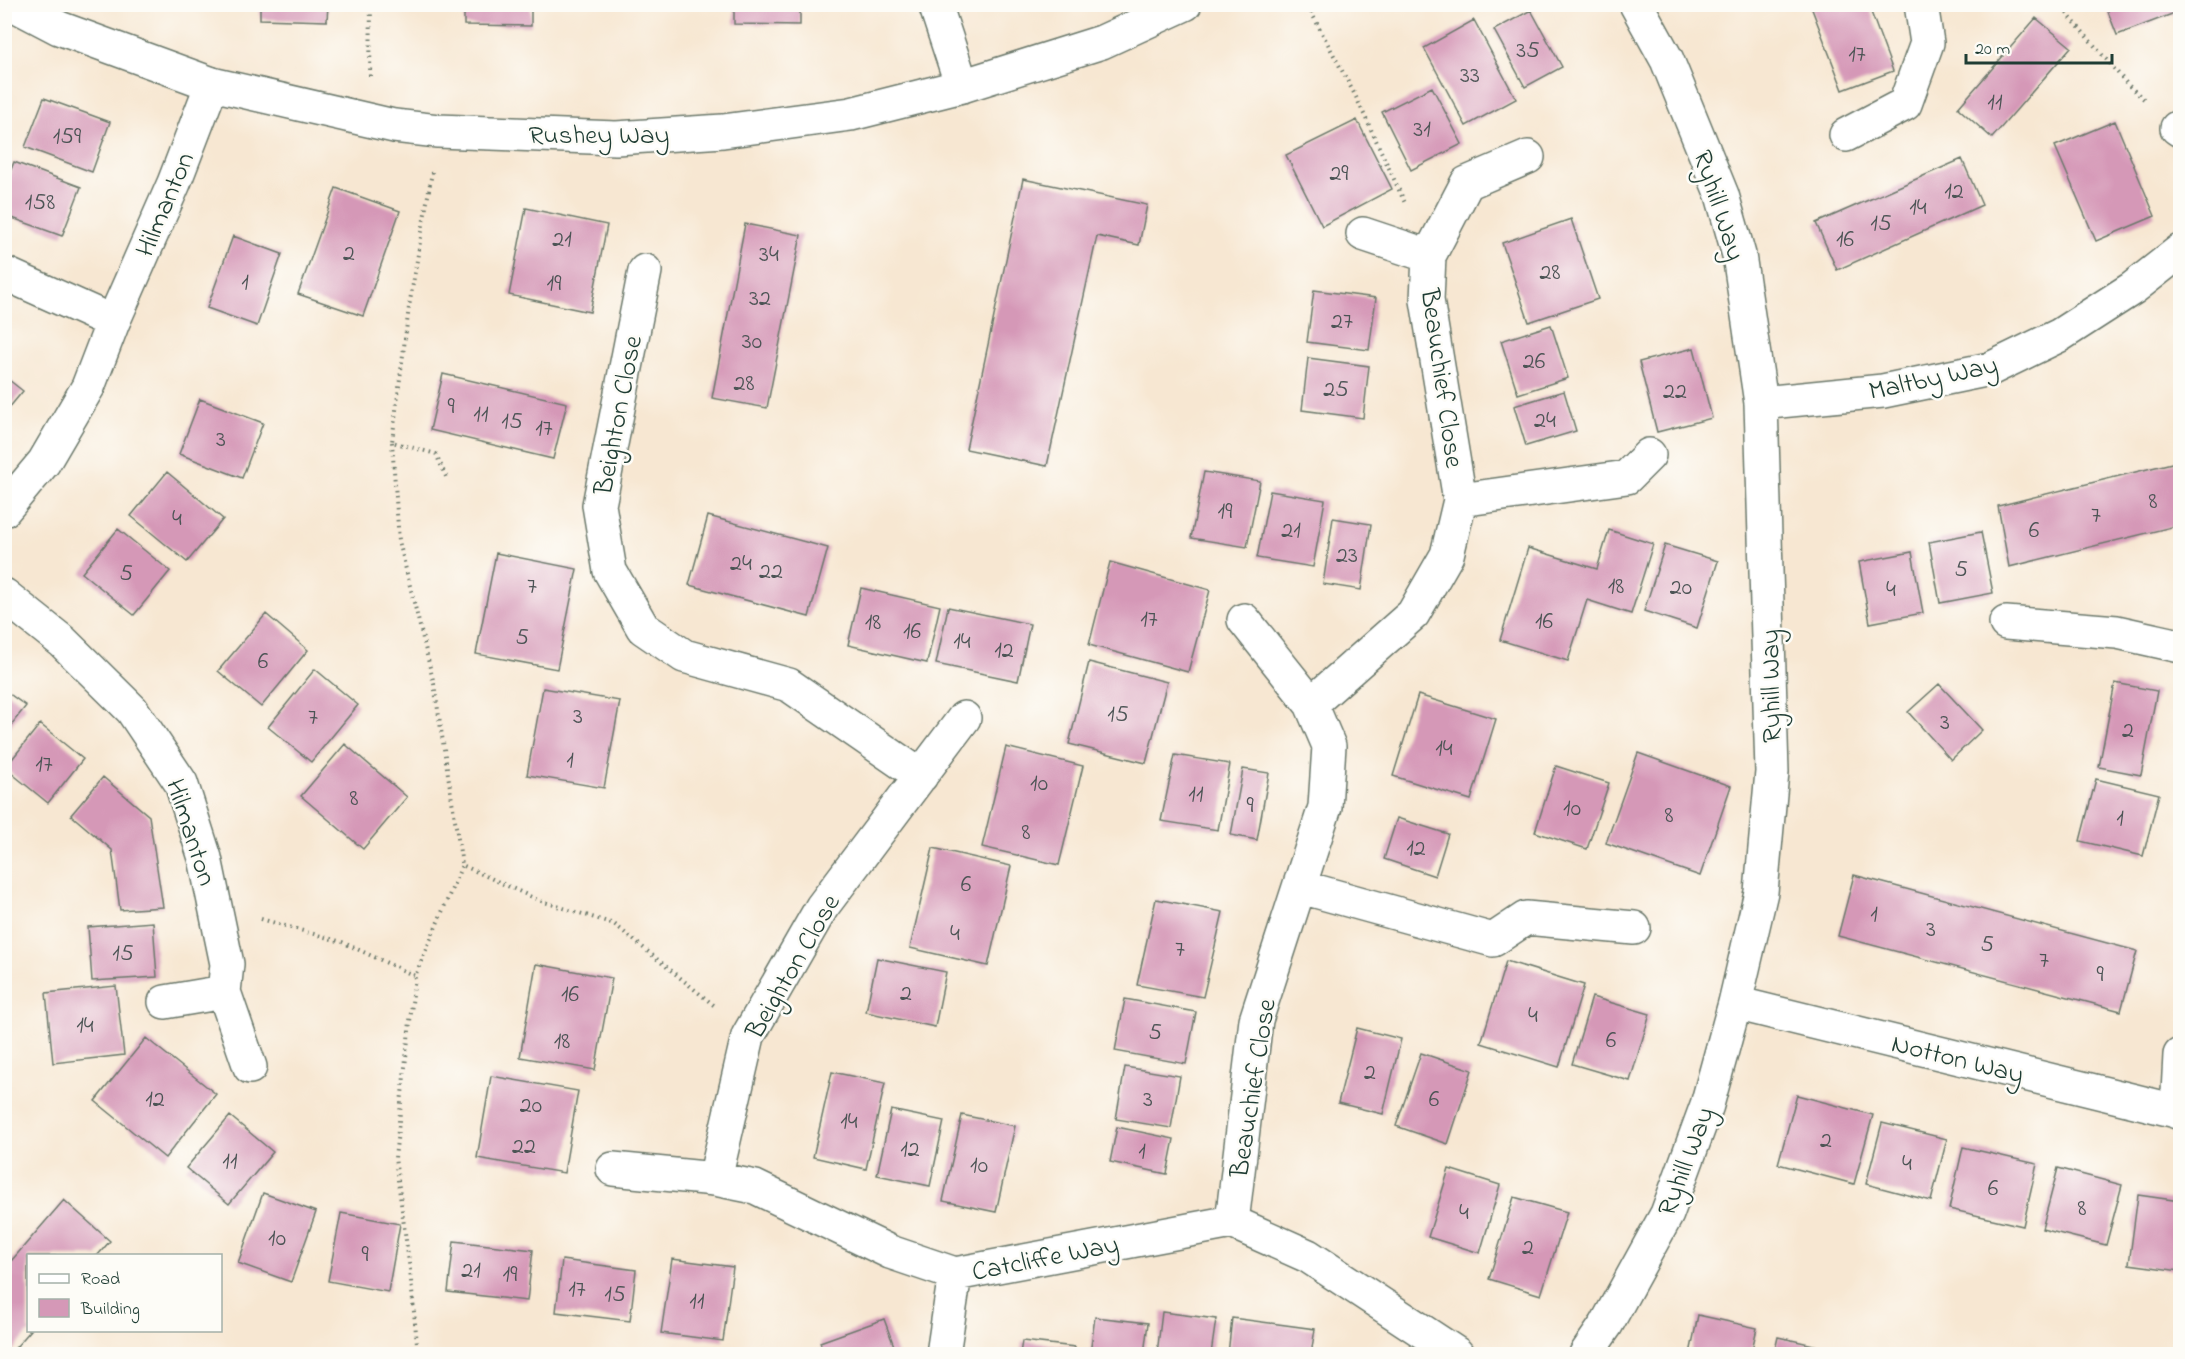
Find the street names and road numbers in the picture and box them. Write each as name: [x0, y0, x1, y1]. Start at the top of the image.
street label: Rushey Way: [528, 117, 670, 156]
street label: Ryhill Way: [1681, 146, 1754, 266]
street label: Hilmanton: [127, 147, 206, 263]
street label: Beauchief Close: [1409, 285, 1473, 471]
street label: Beighton Close: [585, 332, 654, 499]
street label: Maltby Way: [1865, 347, 2002, 412]
street label: Ryhill Way: [1752, 629, 1793, 743]
street label: Hilmanton: [154, 774, 225, 891]
street label: Beighton Close: [736, 887, 852, 1048]
street label: Beauchief Close: [1221, 995, 1288, 1182]
street label: Notton Way: [1887, 1025, 2028, 1096]
street label: Ryhill Way: [1649, 1102, 1726, 1222]
street label: Catcliffe Way: [969, 1226, 1122, 1293]

